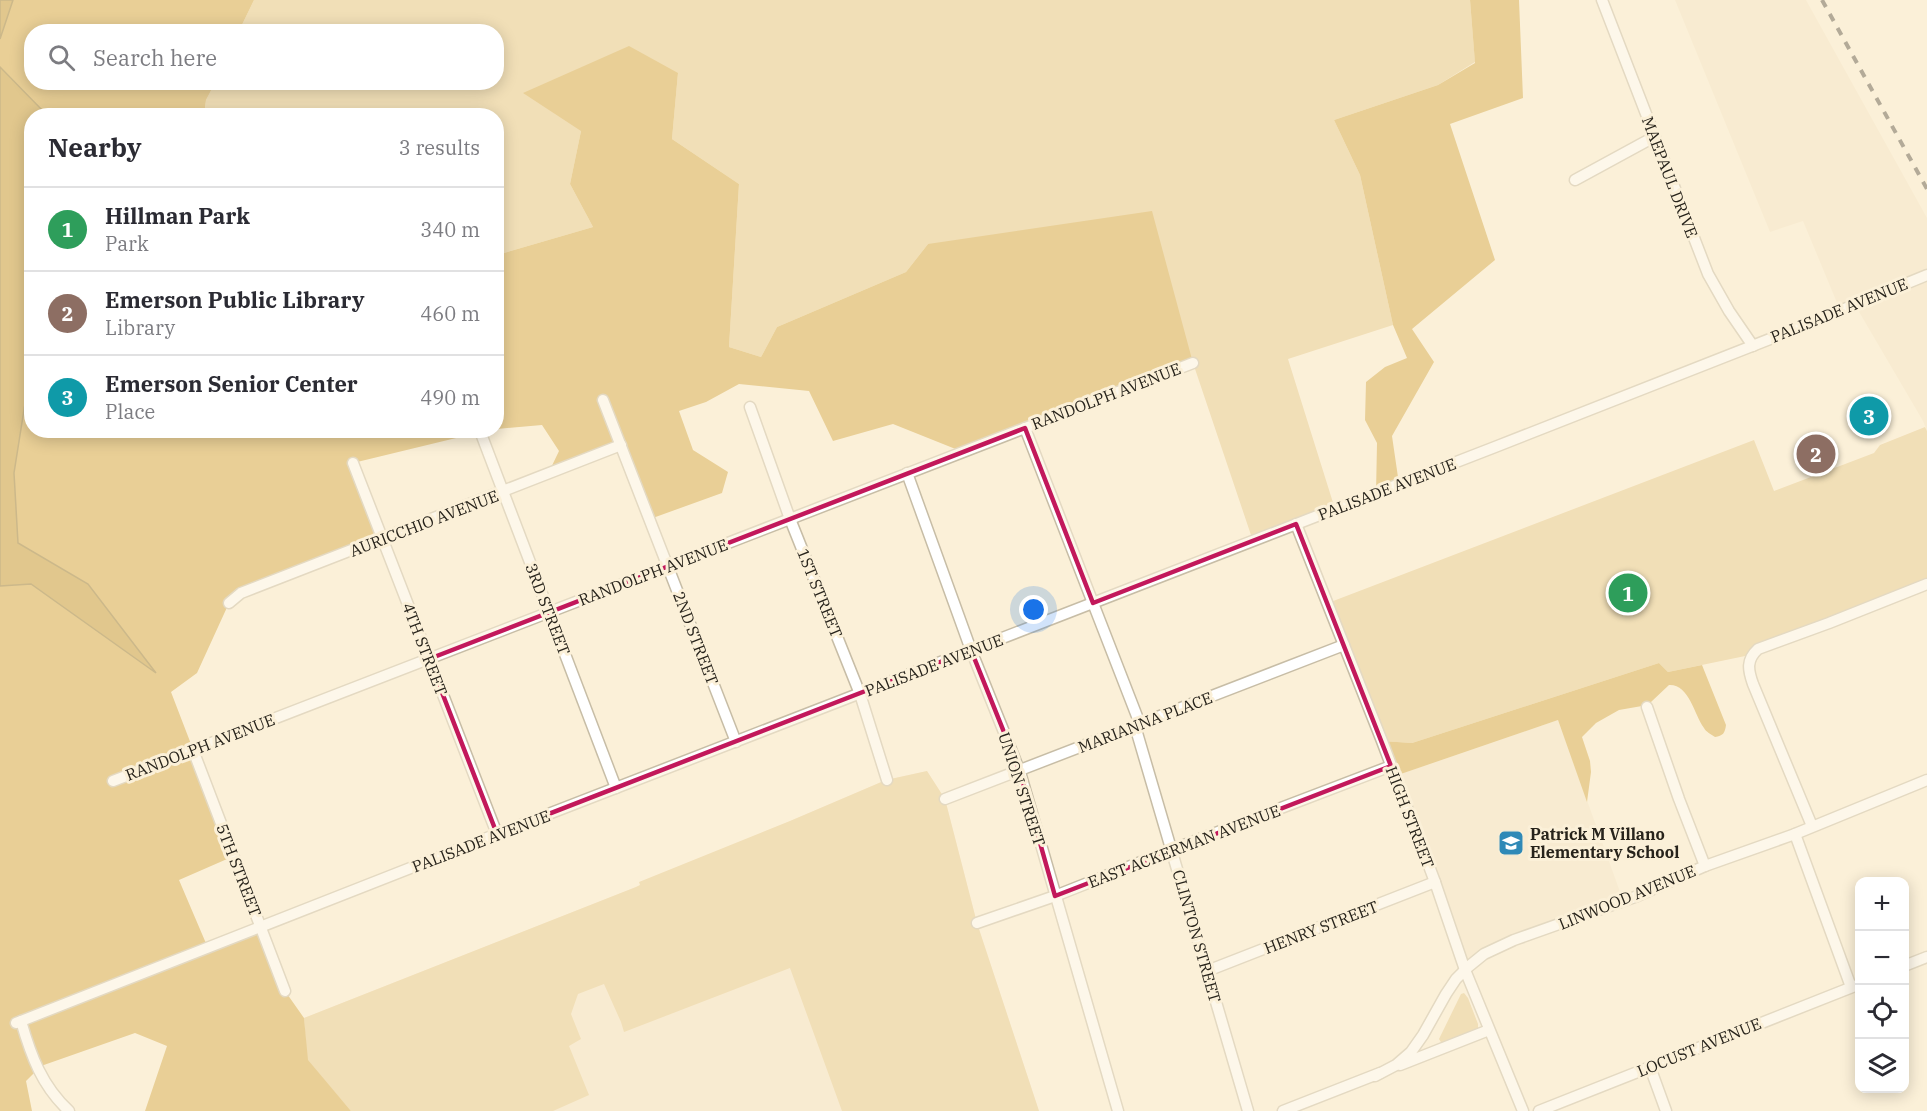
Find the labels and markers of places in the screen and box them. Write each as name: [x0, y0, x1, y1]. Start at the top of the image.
pin: 3: [1850, 394, 1888, 438]
pin: 2: [1796, 432, 1836, 476]
pin: 1: [1608, 570, 1648, 616]
place label: Patrick M Villano Elementary School: [1530, 824, 1679, 862]
school or university icon: Patrick M Villano Elementary School: [1496, 828, 1526, 858]

